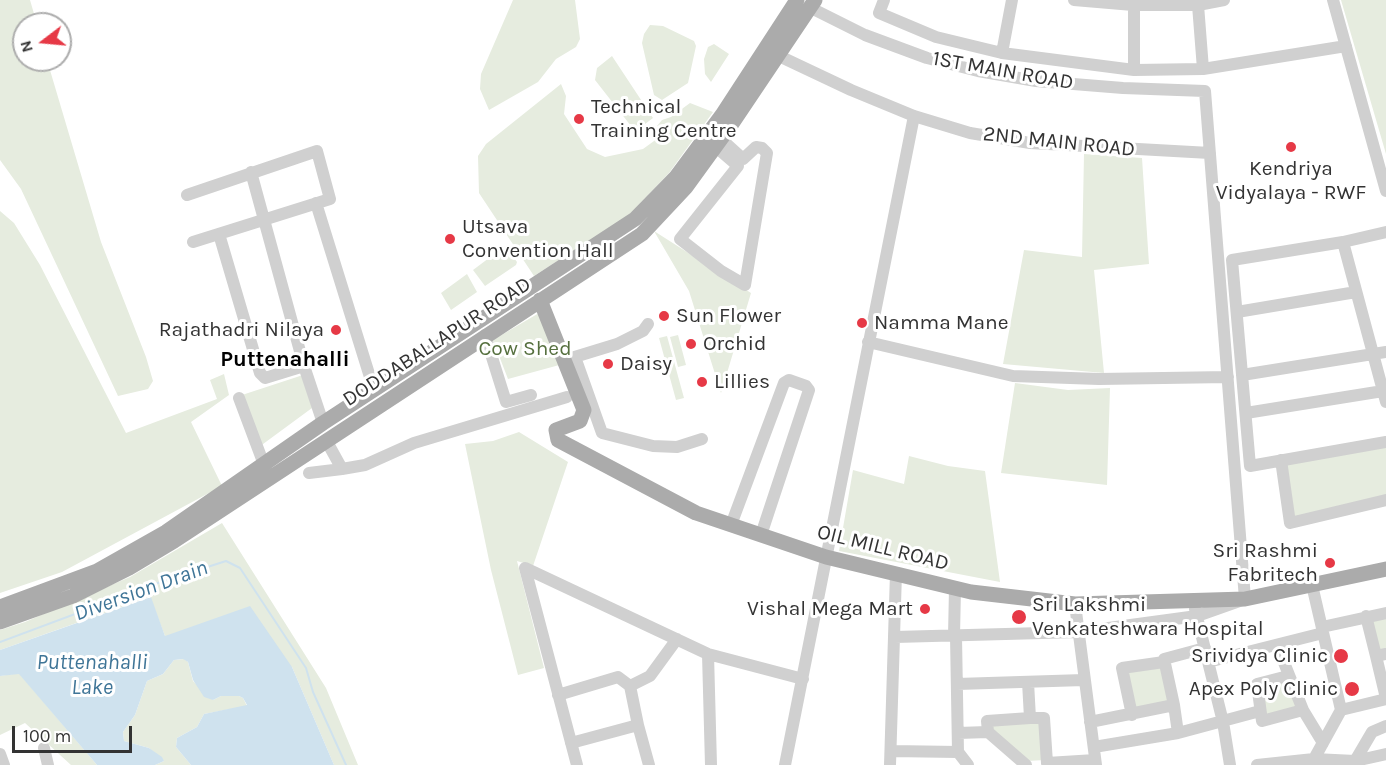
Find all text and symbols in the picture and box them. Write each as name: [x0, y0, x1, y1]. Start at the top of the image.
north arrow: [12, 12, 72, 72]
text: N: [15, 38, 37, 55]
street label: 1ST MAIN ROAD: [931, 46, 1075, 96]
place label: Technical Training Centre: [591, 94, 736, 144]
marker: Technical Training Centre: [572, 112, 586, 126]
street label: 2ND MAIN ROAD: [982, 121, 1136, 163]
marker: Kendriya Vidyalaya - RWF: [1284, 140, 1298, 154]
place label: Kendriya Vidyalaya - RWF: [1216, 156, 1366, 206]
place label: Utsava Convention Hall: [462, 214, 614, 264]
marker: Utsava Convention Hall: [443, 232, 457, 246]
street label: DODDABALLAPUR ROAD: [338, 272, 536, 412]
place label: Sun Flower: [676, 303, 781, 329]
marker: Sun Flower: [657, 309, 671, 323]
place label: Namma Mane: [874, 310, 1009, 336]
marker: Namma Mane: [855, 316, 869, 330]
place label: Rajathadri Nilaya: [159, 317, 324, 343]
marker: Rajathadri Nilaya: [329, 323, 343, 337]
place label: Orchid: [703, 331, 766, 357]
park label: Cow Shed: [478, 336, 572, 362]
marker: Orchid: [684, 337, 698, 351]
district label: Puttenahalli: [220, 347, 350, 373]
place label: Daisy: [620, 351, 672, 377]
marker: Daisy: [601, 357, 615, 371]
place label: Lillies: [714, 369, 770, 395]
marker: Lillies: [695, 375, 709, 389]
street label: OIL MILL ROAD: [815, 519, 951, 577]
place label: Sri Rashmi Fabritech: [1212, 538, 1318, 588]
water label: Diversion Drain: [71, 555, 211, 627]
marker: Sri Rashmi Fabritech: [1323, 556, 1337, 570]
place label: Sri Lakshmi Venkateshwara Hospital: [1032, 592, 1264, 642]
place label: Vishal Mega Mart: [747, 596, 913, 622]
marker: Vishal Mega Mart: [918, 602, 932, 616]
marker: Sri Lakshmi Venkateshwara Hospital: [1010, 608, 1028, 626]
place label: Srividya Clinic: [1191, 643, 1328, 669]
marker: Srividya Clinic: [1332, 647, 1350, 665]
water label: Puttenahalli Lake: [36, 650, 148, 702]
place label: Apex Poly Clinic: [1189, 676, 1338, 702]
marker: Apex Poly Clinic: [1343, 680, 1361, 698]
scale bar: [15, 714, 135, 752]
text: 100 m: [23, 725, 71, 747]

